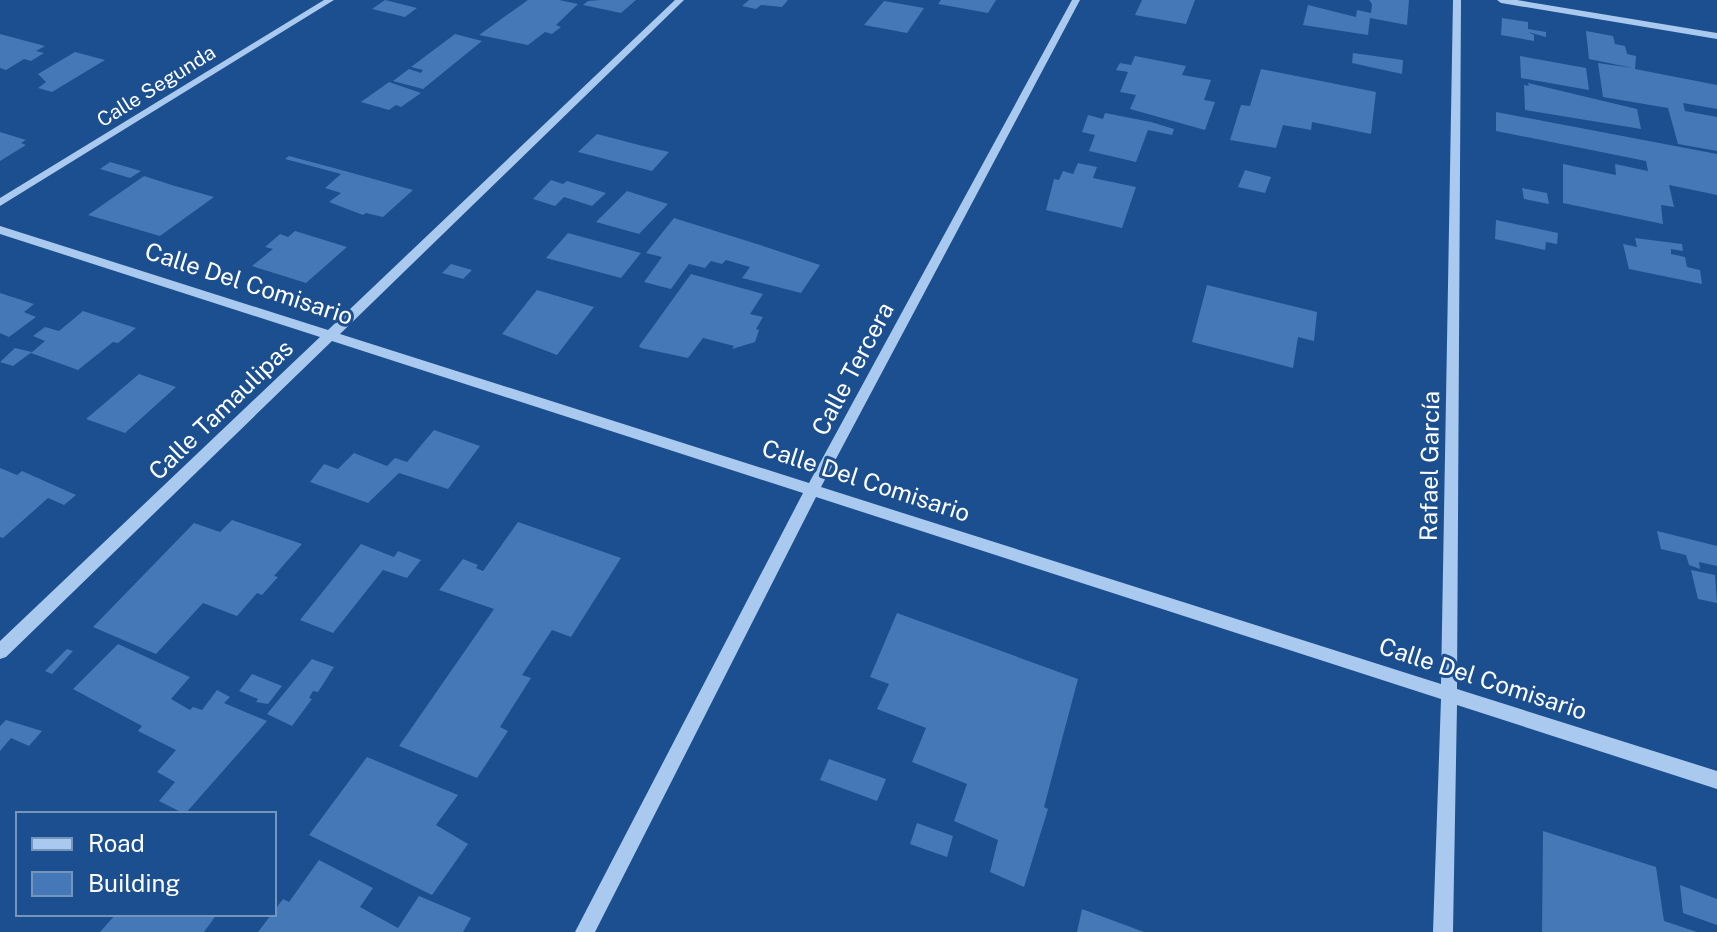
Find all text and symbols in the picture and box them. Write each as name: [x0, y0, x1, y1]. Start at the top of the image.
street label: Calle Segunda: [92, 40, 220, 132]
street label: Calle Del Comisario: [142, 236, 357, 330]
street label: Calle Tercera: [805, 297, 899, 440]
street label: Calle Tamaulipas: [142, 333, 298, 485]
street label: Rafael García: [1414, 391, 1444, 541]
street label: Calle Del Comisario: [759, 433, 974, 527]
street label: Calle Del Comisario: [1376, 631, 1591, 725]
legend: [16, 812, 276, 916]
text: Road: [88, 829, 145, 857]
text: Building: [88, 869, 180, 897]

